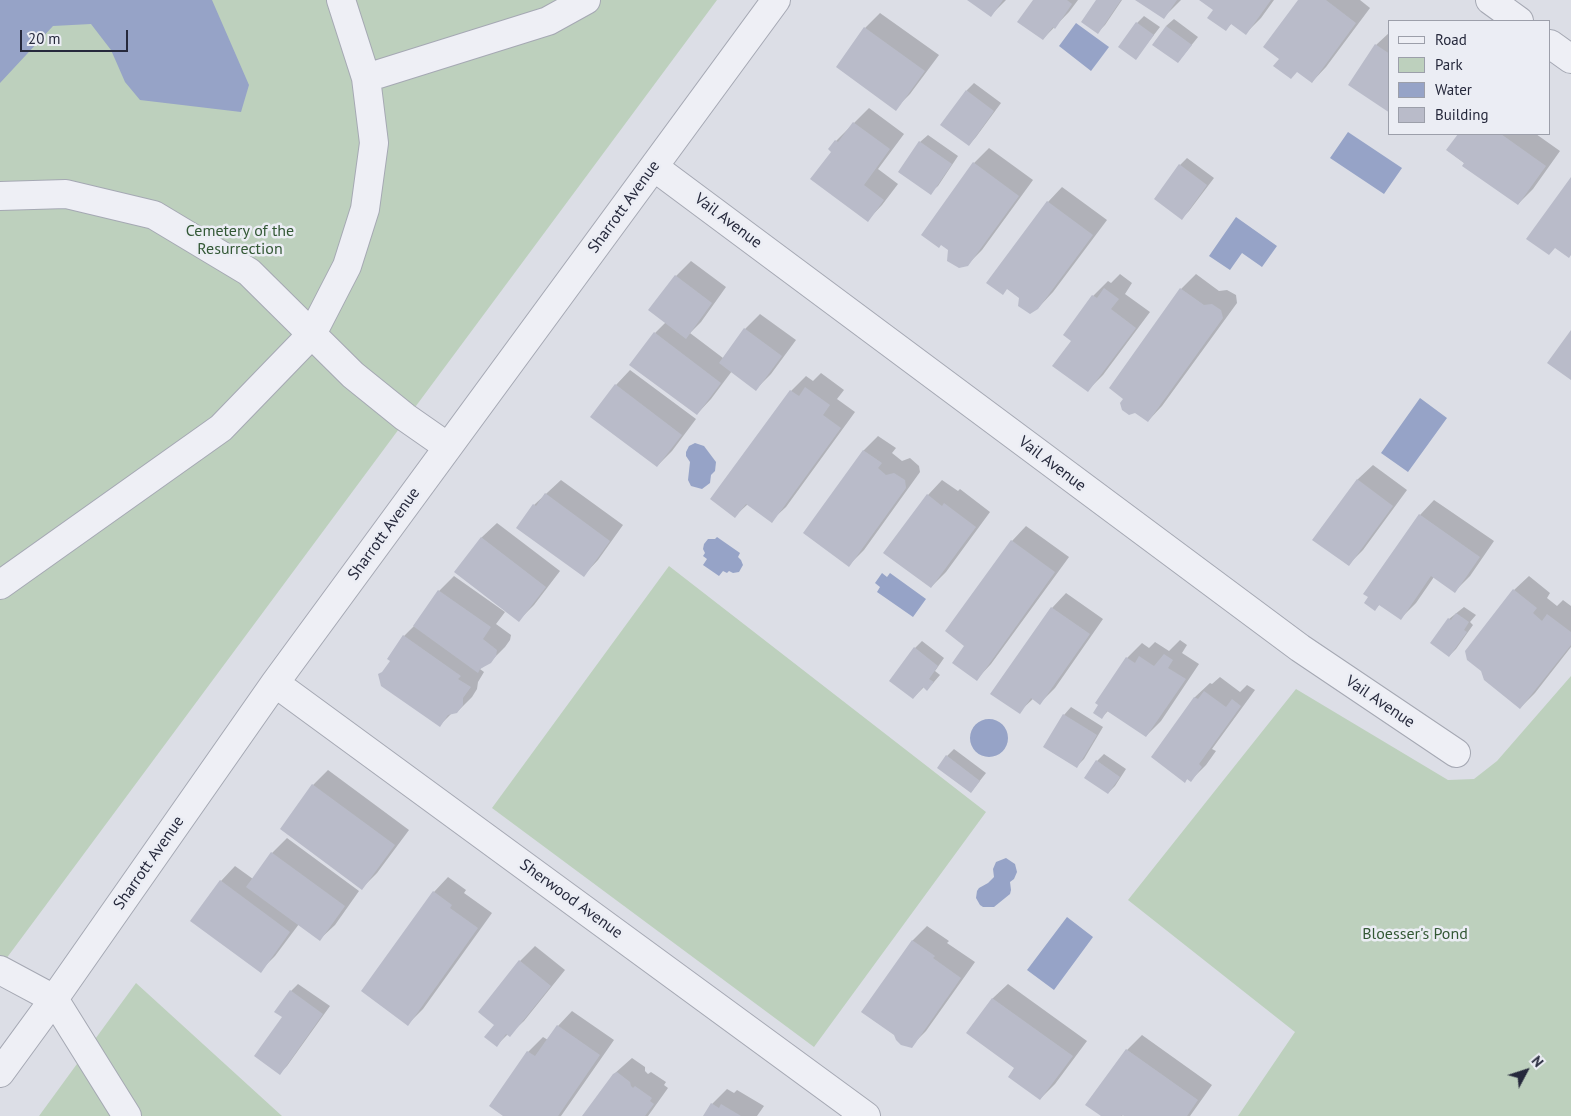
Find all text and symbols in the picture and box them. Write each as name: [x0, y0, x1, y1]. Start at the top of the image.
scale bar: [22, 20, 130, 52]
legend: [1388, 20, 1551, 135]
text: 20 m: [28, 29, 61, 48]
text: Road: [1435, 30, 1467, 49]
text: Park: [1435, 55, 1463, 74]
text: Water: [1435, 80, 1472, 99]
text: Building: [1435, 105, 1489, 124]
street label: Sharrott Avenue: [584, 157, 664, 257]
street label: Vail Avenue: [691, 189, 765, 253]
park label: Cemetery of the Resurrection: [186, 221, 294, 259]
street label: Vail Avenue: [1015, 432, 1089, 496]
street label: Sharrott Avenue: [344, 484, 424, 584]
street label: Vail Avenue: [1342, 672, 1418, 732]
street label: Sharrott Avenue: [110, 813, 188, 913]
street label: Sherwood Avenue: [516, 855, 626, 943]
park label: Bloesser's Pond: [1362, 924, 1468, 944]
north arrow: [1501, 1046, 1551, 1096]
text: N: [1528, 1052, 1547, 1071]

